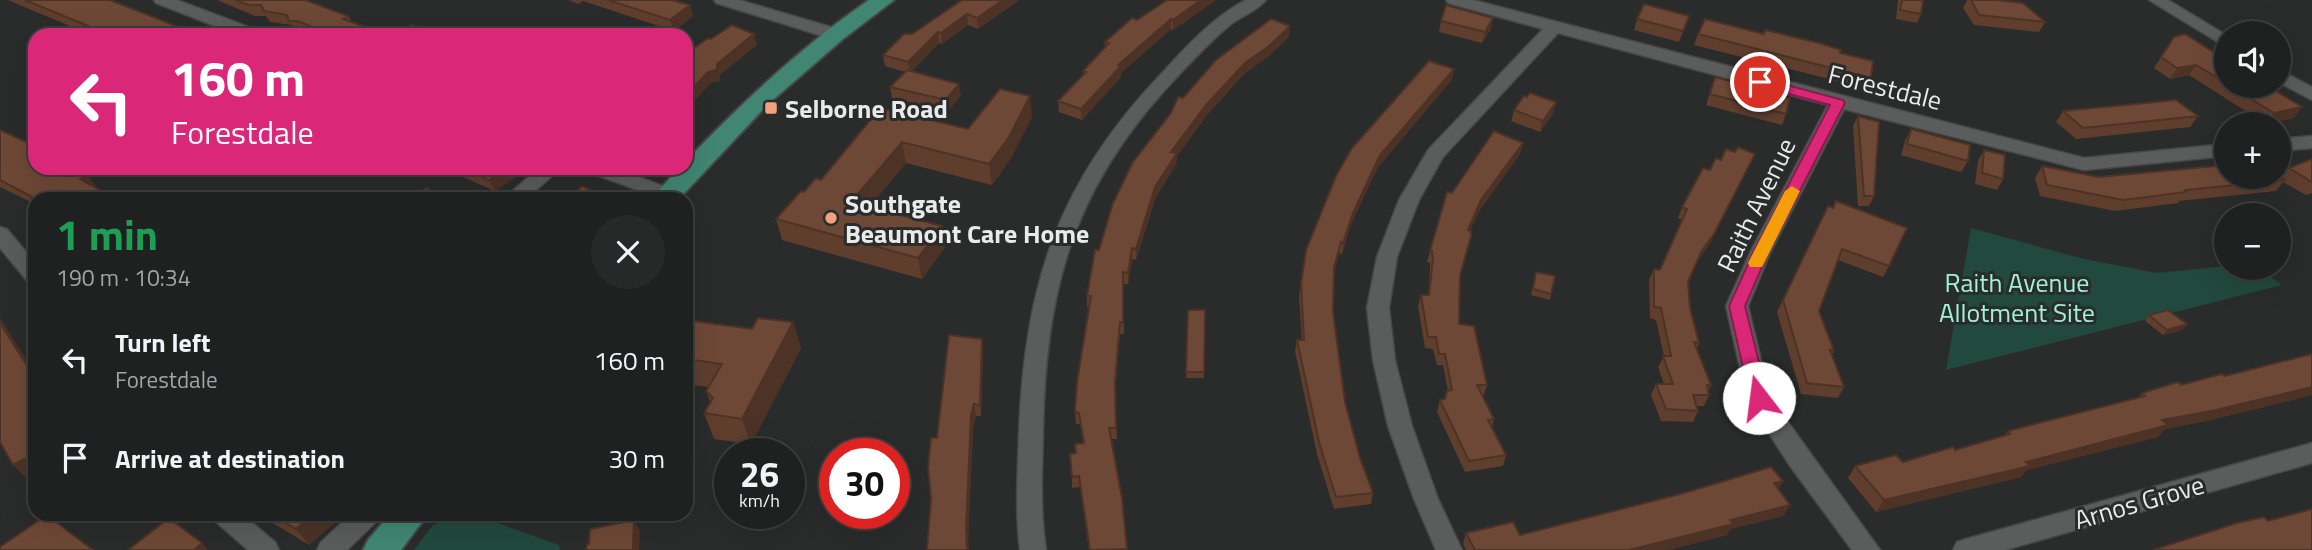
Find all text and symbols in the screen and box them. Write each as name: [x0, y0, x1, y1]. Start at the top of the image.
map controls: [2214, 21, 2291, 280]
button: sound: [2214, 21, 2291, 98]
text: 160 m: [171, 40, 305, 115]
pin: [1730, 52, 1790, 112]
street label: Forestdale: [1824, 54, 1946, 120]
icon: left: [56, 56, 147, 147]
icon: arrive: [1741, 63, 1779, 101]
place label: Selborne Road: [785, 89, 948, 128]
marker: Selborne Road: [763, 100, 779, 116]
text: Forestdale: [171, 108, 314, 156]
button: +: [2214, 112, 2291, 189]
street label: Raith Avenue: [1707, 131, 1805, 279]
place label: Southgate Beaumont Care Home: [845, 184, 1089, 253]
text: 1 min: [56, 202, 158, 266]
button: −: [2214, 203, 2291, 280]
marker: Southgate Beaumont Care Home: [823, 210, 839, 226]
button: close: [591, 215, 665, 289]
text: 190 m · 10:34: [56, 260, 191, 295]
park label: Raith Avenue Allotment Site: [1939, 263, 2095, 332]
text: Turn left: [115, 323, 210, 362]
icon: left: [56, 341, 94, 379]
text: 160 m: [594, 341, 665, 380]
position arrow: [1722, 361, 1796, 435]
text: Forestdale: [115, 362, 218, 397]
speed limit sign: 30: [819, 438, 910, 529]
icon: arrive: [56, 439, 94, 477]
text: Arrive at destination: [115, 439, 345, 478]
text: 30 m: [608, 439, 665, 478]
text: 26: [740, 447, 779, 501]
street label: Arnos Grove: [2069, 465, 2209, 539]
text: km/h: [739, 487, 780, 514]

